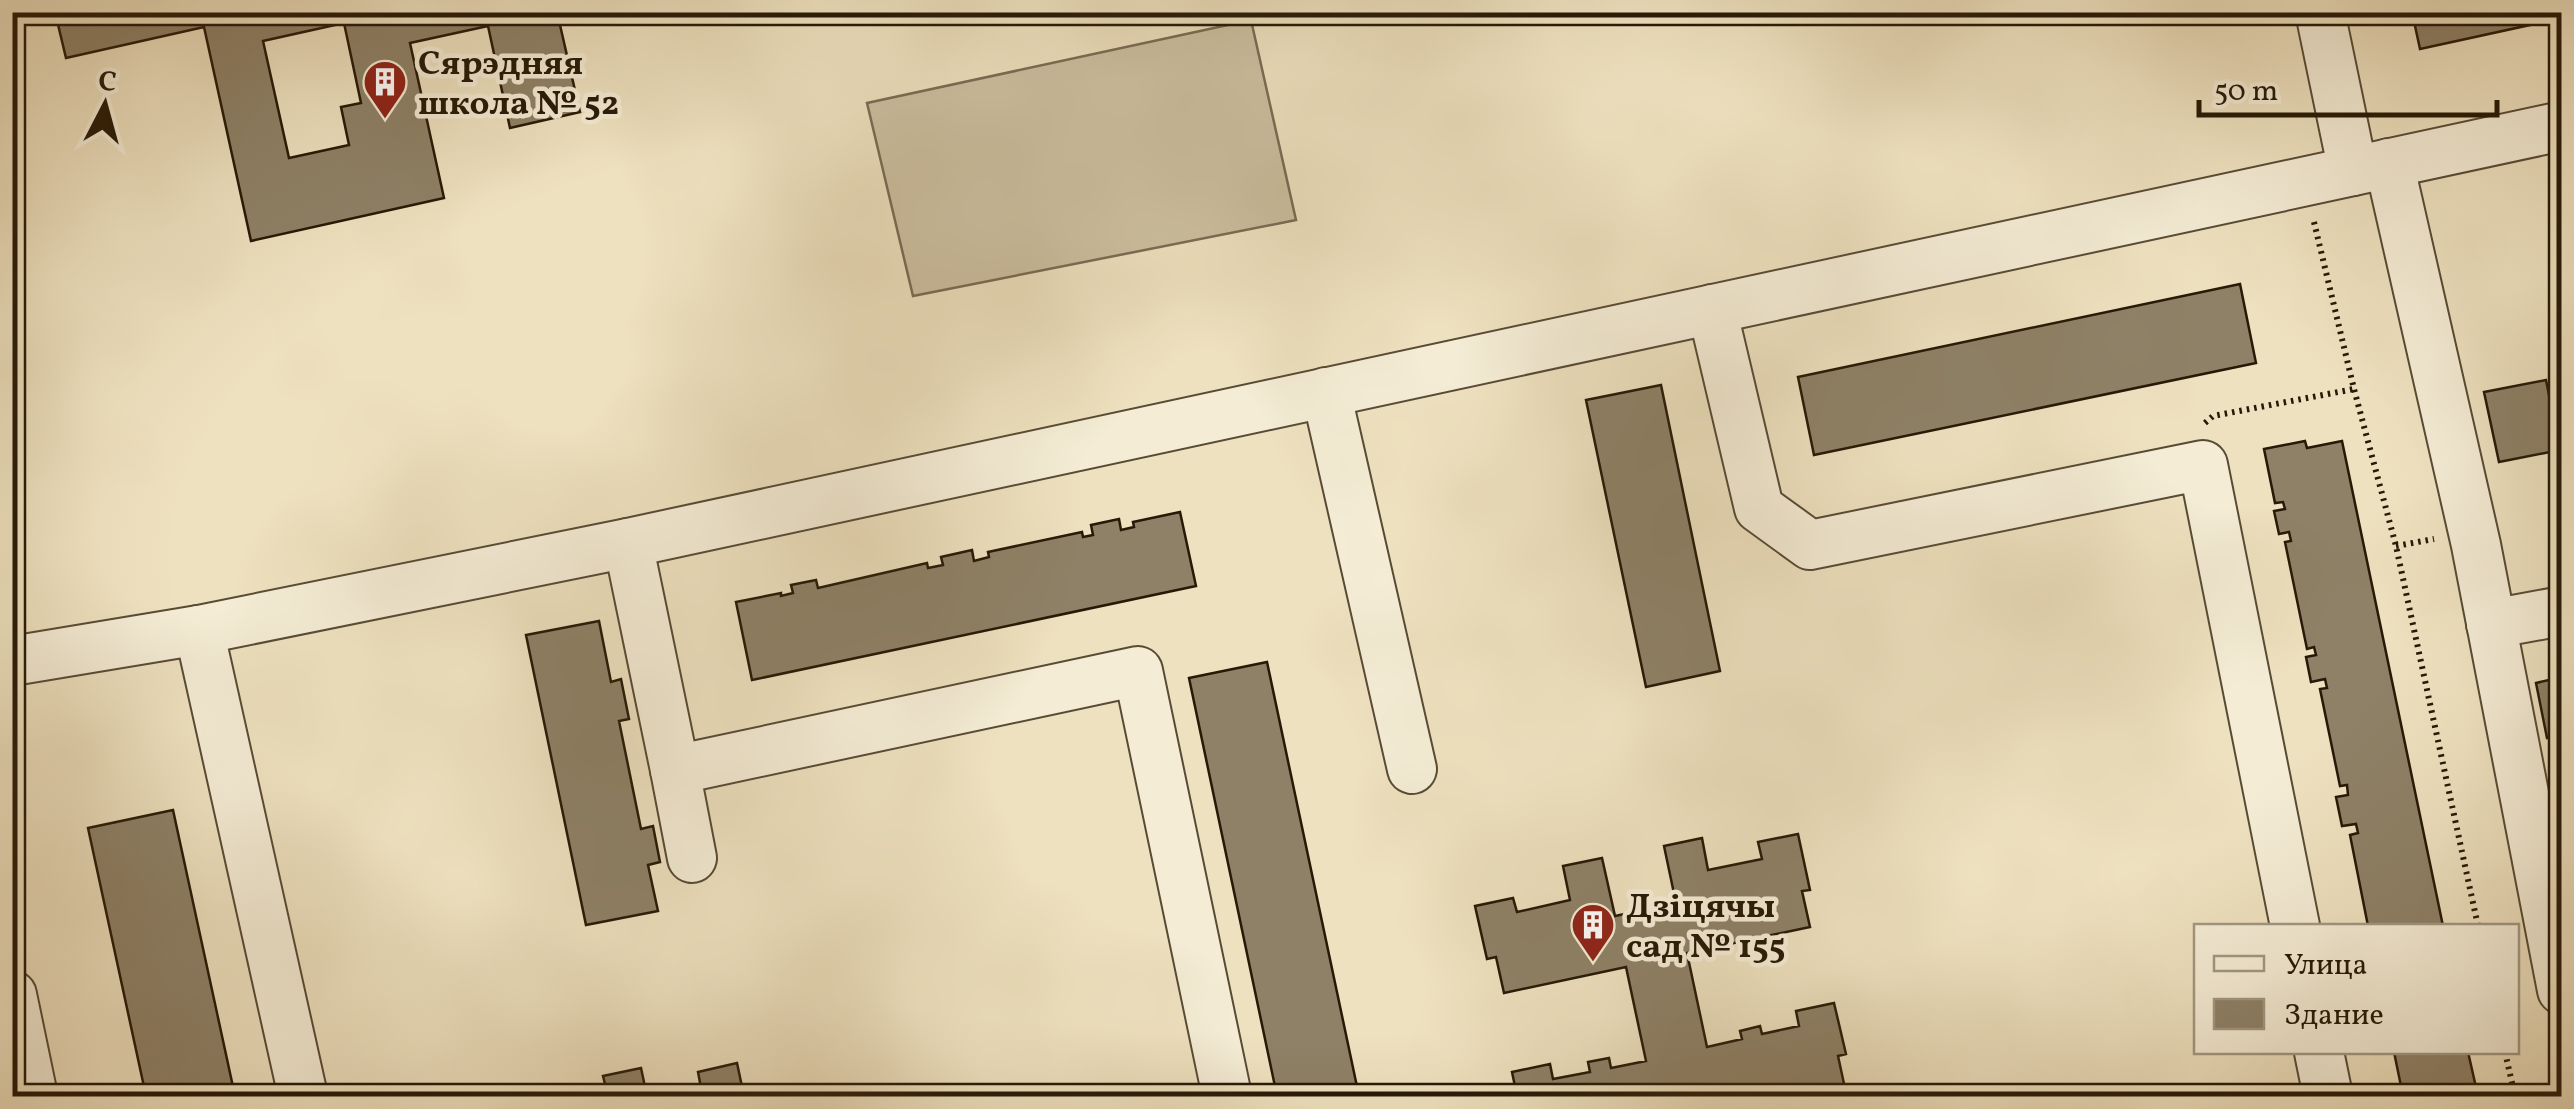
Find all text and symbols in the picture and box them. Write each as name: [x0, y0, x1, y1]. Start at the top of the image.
place label: Сярэдняя школа № 52: [418, 41, 619, 129]
north arrow: [55, 55, 155, 155]
scale bar: [2199, 55, 2496, 117]
building icon: Сярэдняя школа № 52: [362, 59, 408, 120]
text: С: [96, 62, 118, 103]
text: 50 m: [2214, 71, 2278, 113]
place label: Дзіцячы сад № 155: [1626, 884, 1786, 972]
building icon: Дзіцячы сад № 155: [1570, 902, 1616, 963]
legend: [2194, 924, 2519, 1054]
text: Улица: [2284, 945, 2367, 987]
text: Здание: [2284, 995, 2384, 1037]

